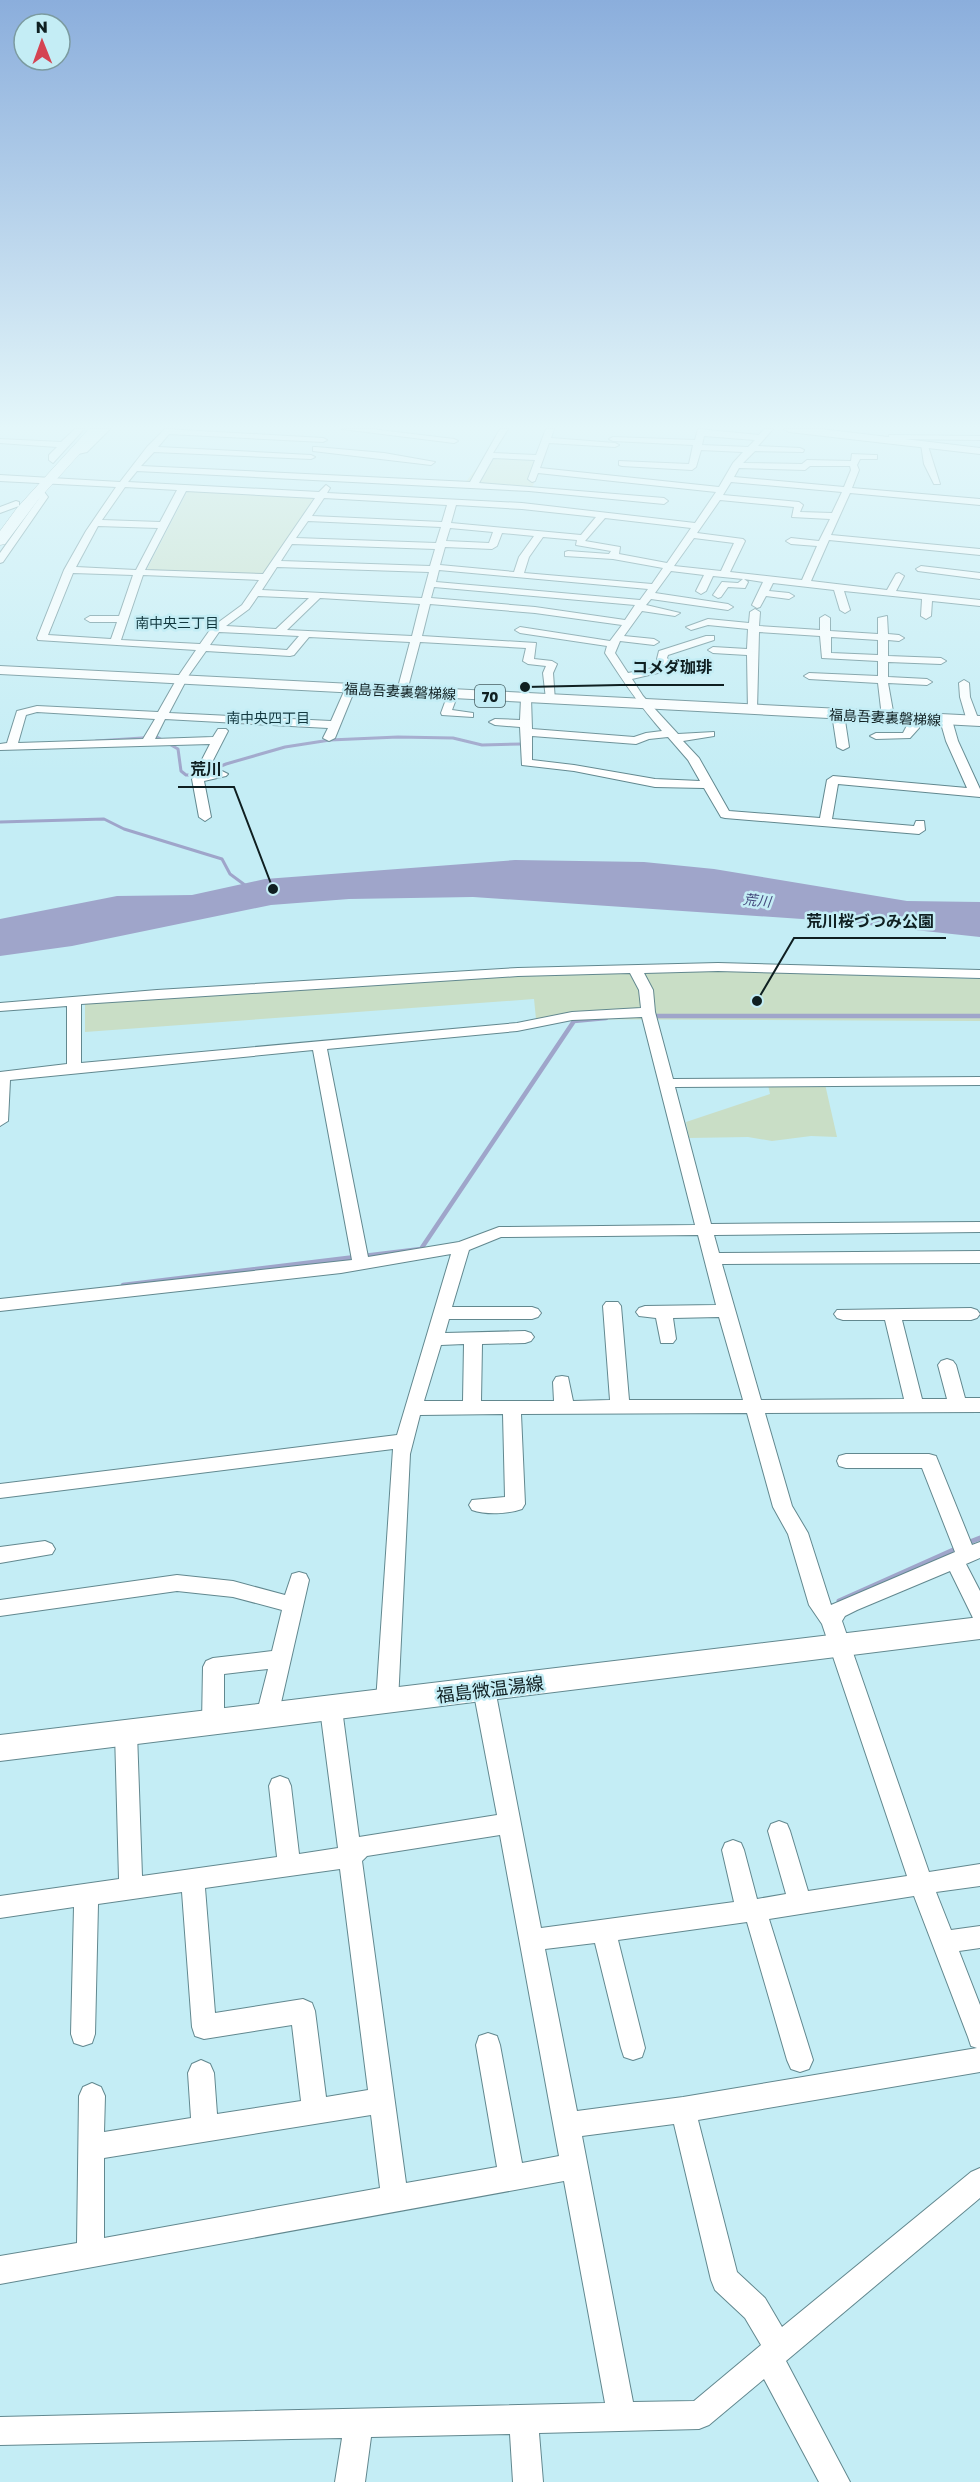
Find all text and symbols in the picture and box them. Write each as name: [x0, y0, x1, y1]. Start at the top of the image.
north arrow: [12, 12, 72, 72]
text: N: [35, 17, 48, 37]
district label: 南中央三丁目: [135, 614, 219, 631]
callout: コメダ珈琲: [620, 651, 724, 685]
text: コメダ珈琲: [632, 657, 712, 677]
street label: 福島吾妻裏磐梯線: [344, 680, 456, 702]
road number: 70: [475, 685, 505, 707]
street label: 福島吾妻裏磐梯線: [829, 706, 941, 728]
district label: 南中央四丁目: [226, 709, 310, 726]
callout: 荒川: [178, 753, 234, 787]
text: 荒川: [190, 759, 222, 779]
water label: 荒川: [742, 890, 774, 910]
callout: 荒川桜づつみ公園: [794, 904, 946, 938]
text: 荒川桜づつみ公園: [806, 911, 934, 931]
street label: 福島微温湯線: [435, 1672, 545, 1706]

